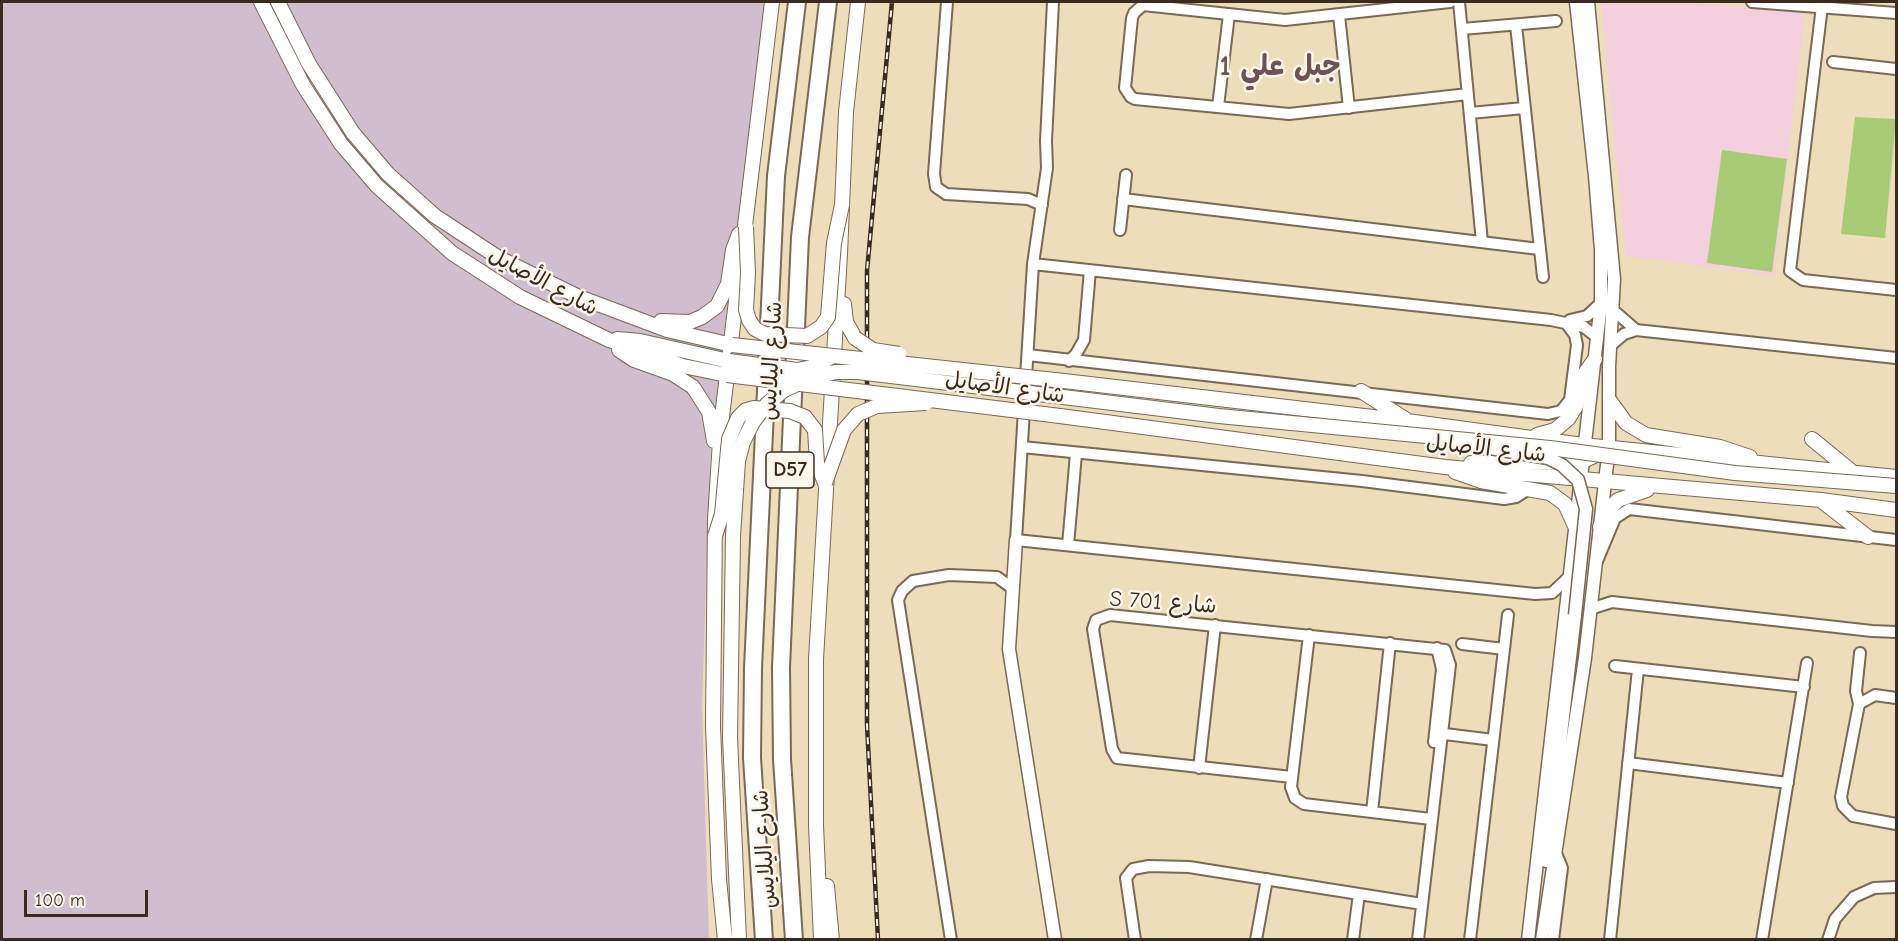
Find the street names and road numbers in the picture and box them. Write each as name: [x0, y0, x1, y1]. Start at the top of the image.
street label: شارع الأصايل: [484, 242, 602, 322]
street label: شارع اليلايس: [756, 301, 788, 421]
street label: شارع الأصايل: [944, 367, 1066, 409]
street label: شارع الأصايل: [1425, 430, 1547, 468]
road number: D57: [766, 452, 814, 488]
street label: S 701 شارع: [1109, 586, 1217, 620]
street label: شارع اليلايس: [748, 789, 782, 909]

